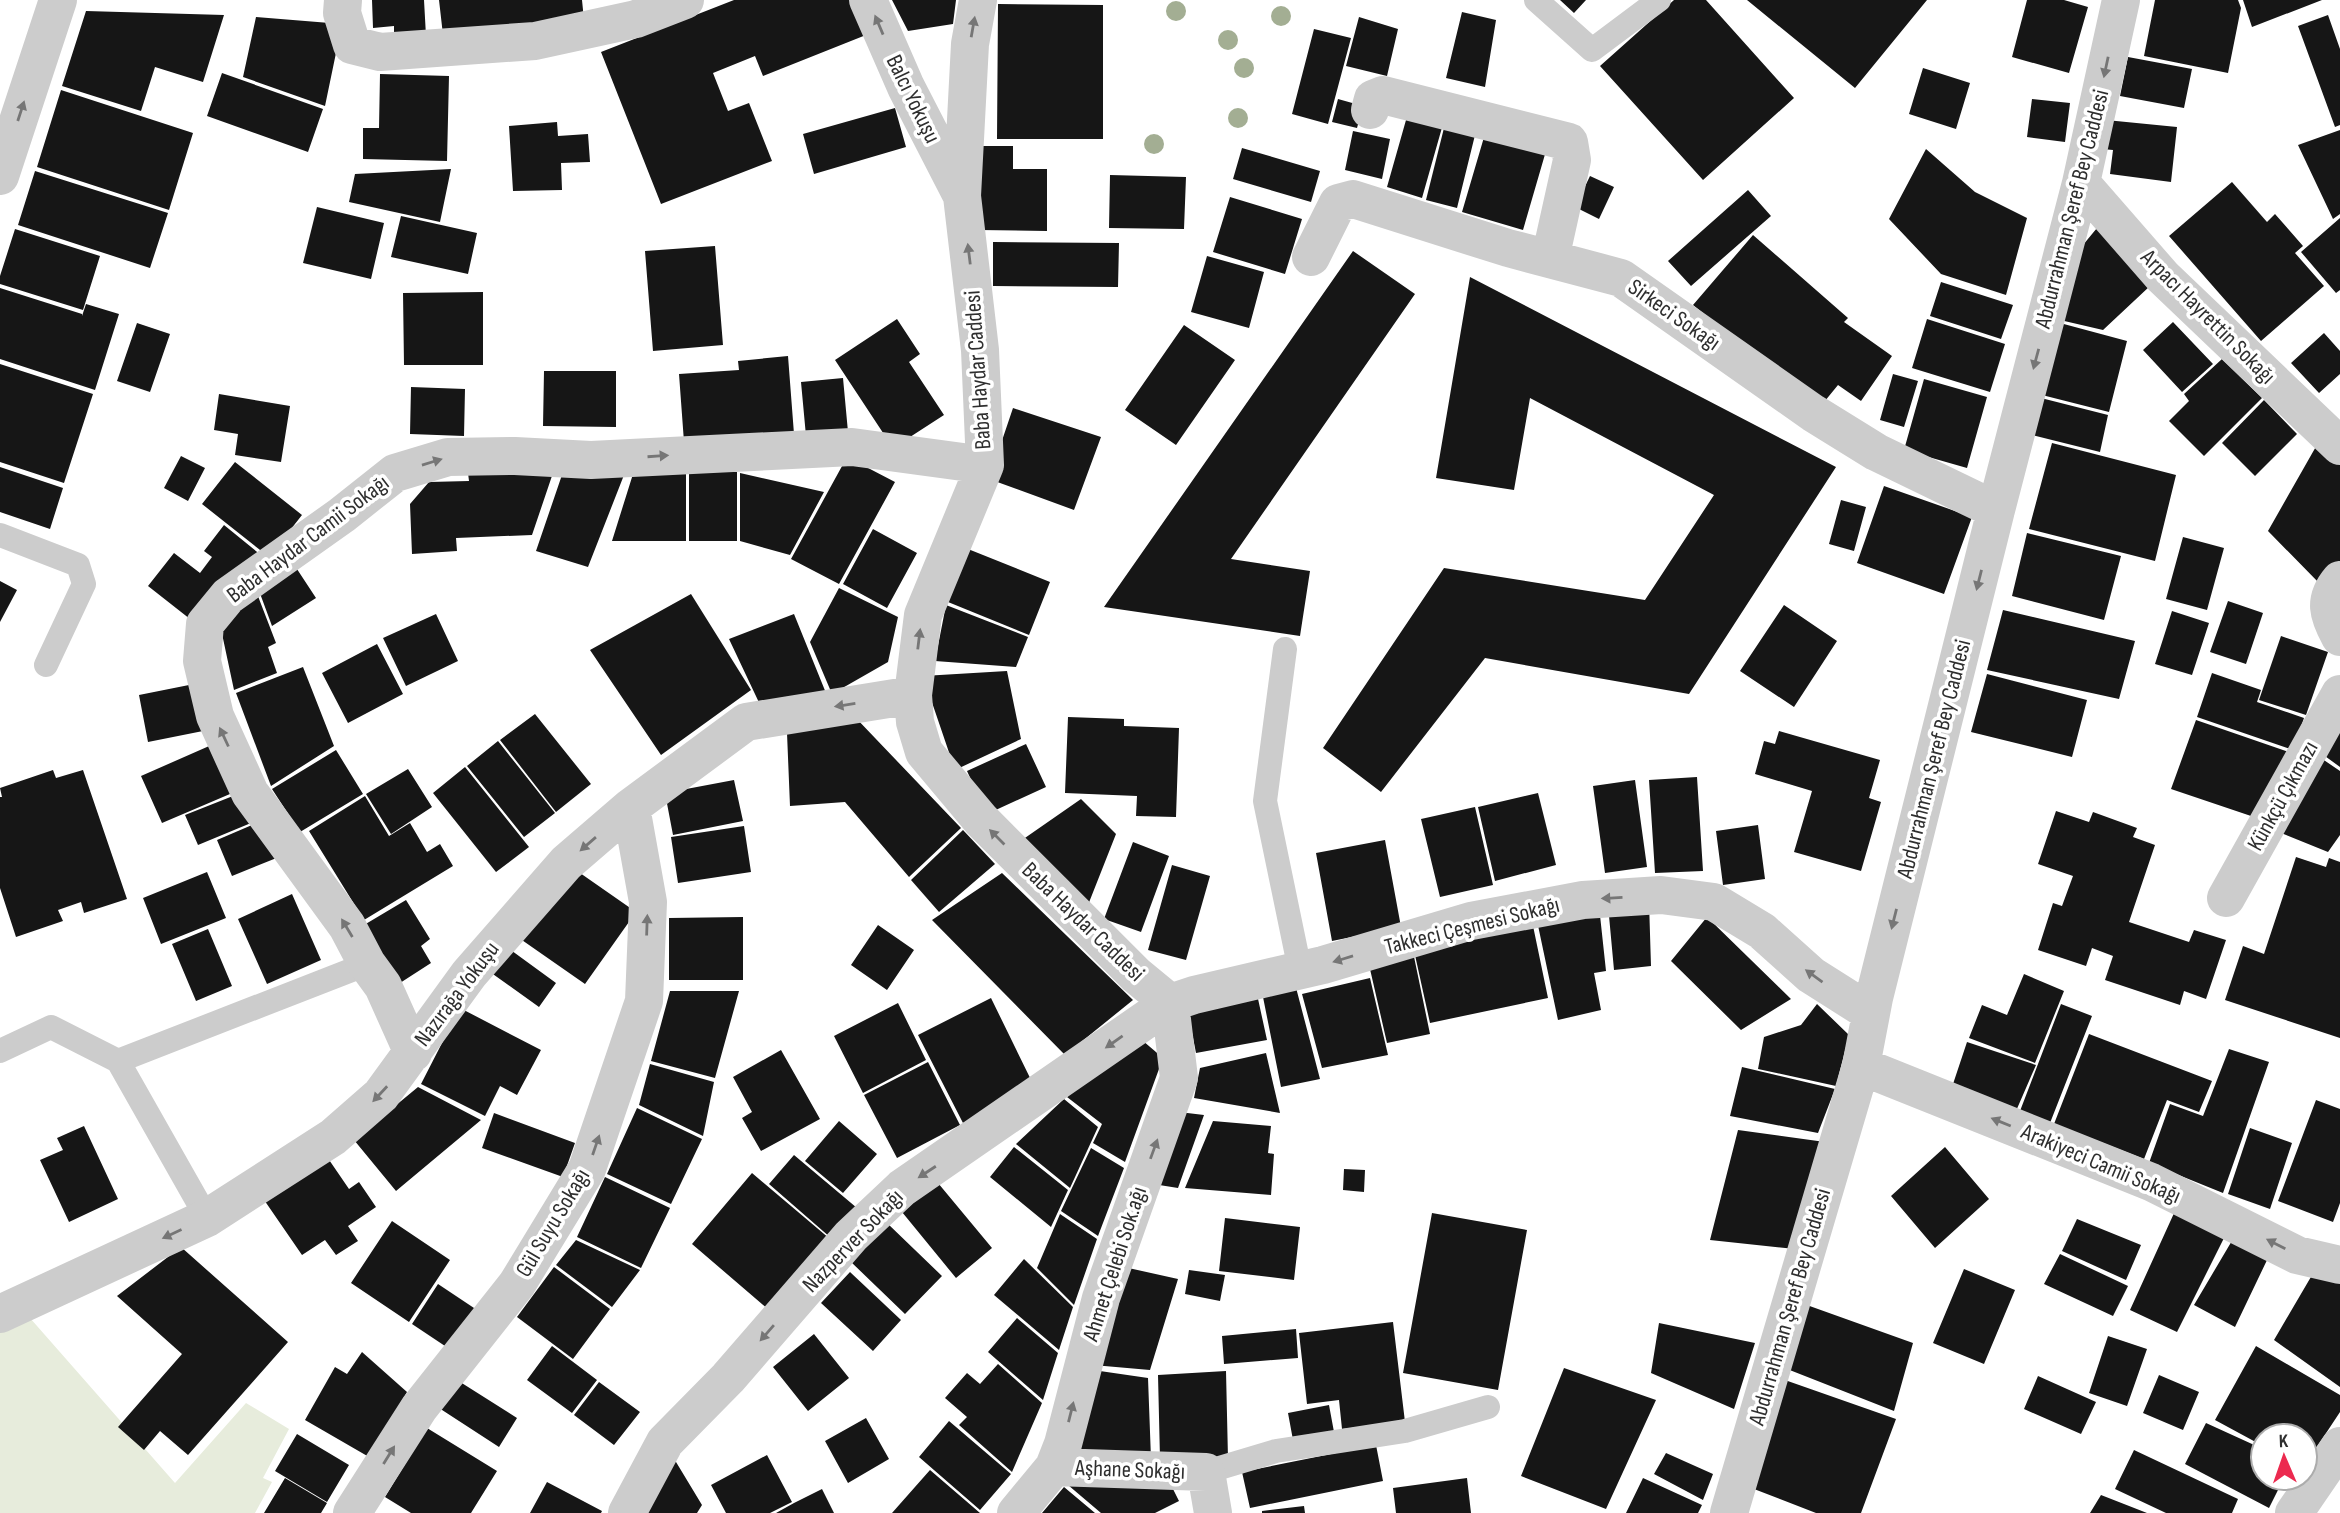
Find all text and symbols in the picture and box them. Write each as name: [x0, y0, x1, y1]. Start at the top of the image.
one-way arrow: [873, 14, 884, 35]
one-way arrow: [968, 16, 979, 38]
street label: Balcı Yokuşu: [880, 50, 946, 148]
one-way arrow: [2101, 56, 2112, 78]
street label: Abdurrahman Şeref Bey Caddesi: [2029, 87, 2115, 332]
one-way arrow: [16, 100, 26, 121]
one-way arrow: [963, 243, 974, 265]
street label: Arpacı Hayrettin Sokağı: [2134, 243, 2281, 390]
street label: Sirkeci Sokağı: [1623, 273, 1725, 357]
street label: Baba Haydar Caddesi: [958, 289, 998, 451]
one-way arrow: [2030, 348, 2041, 370]
one-way arrow: [647, 450, 669, 461]
one-way arrow: [421, 456, 442, 466]
street label: Baba Haydar Camii Sokağı: [221, 469, 395, 609]
one-way arrow: [1973, 569, 1984, 591]
one-way arrow: [914, 628, 925, 650]
street label: Abdurrahman Şeref Bey Caddesi: [1891, 637, 1977, 882]
one-way arrow: [834, 700, 856, 711]
one-way arrow: [218, 727, 230, 747]
street label: Künkçü Çıkmazı: [2241, 736, 2325, 856]
one-way arrow: [989, 829, 1006, 846]
one-way arrow: [579, 837, 597, 852]
street label: Baba Haydar Caddesi: [1016, 857, 1150, 987]
street label: Takkeci Çeşmesi Sokağı: [1382, 891, 1562, 961]
one-way arrow: [1601, 893, 1623, 904]
one-way arrow: [1888, 908, 1899, 930]
one-way arrow: [642, 914, 653, 936]
one-way arrow: [340, 918, 353, 937]
street label: Nazırağa Yokuşu: [409, 936, 505, 1052]
one-way arrow: [1332, 955, 1353, 965]
one-way arrow: [1805, 969, 1823, 983]
one-way arrow: [1105, 1035, 1123, 1049]
one-way arrow: [372, 1085, 388, 1103]
one-way arrow: [1990, 1117, 2011, 1128]
street label: Arakiyeci Camii Sokağı: [2016, 1117, 2185, 1210]
one-way arrow: [591, 1134, 602, 1155]
one-way arrow: [1149, 1138, 1160, 1159]
street label: Gül Suyu Sokağı: [510, 1164, 596, 1282]
one-way arrow: [917, 1165, 937, 1178]
street label: Nazperver Sokağı: [797, 1183, 909, 1299]
street label: Ahmet Çelebi Sok.ağı: [1077, 1183, 1153, 1346]
street label: Abdurrahman Şeref Bey Caddesi: [1743, 1185, 1837, 1430]
one-way arrow: [162, 1228, 182, 1240]
one-way arrow: [2265, 1239, 2285, 1251]
one-way arrow: [760, 1324, 775, 1341]
one-way arrow: [1066, 1401, 1077, 1423]
north arrow: [2249, 1422, 2319, 1492]
text: K: [2278, 1430, 2289, 1453]
one-way arrow: [382, 1446, 395, 1465]
street label: Aşhane Sokağı: [1073, 1454, 1186, 1486]

